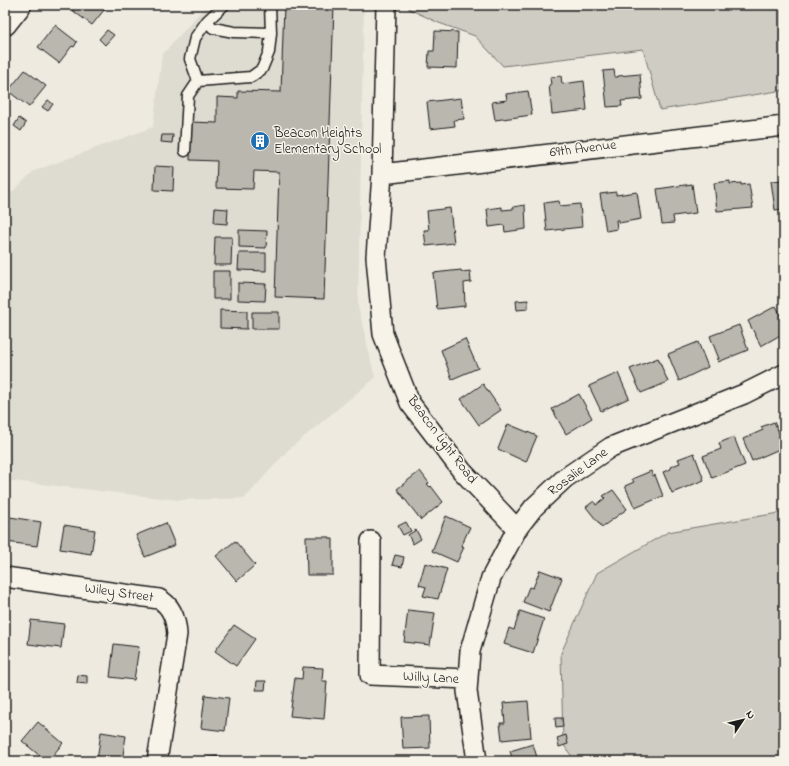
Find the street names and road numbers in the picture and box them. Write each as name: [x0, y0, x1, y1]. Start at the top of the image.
street label: 69th Avenue: [548, 134, 618, 164]
street label: Beacon Light Road: [400, 391, 482, 489]
street label: Rosalie Lane: [544, 442, 613, 502]
street label: Wiley Street: [83, 578, 155, 609]
street label: Willy Lane: [402, 666, 460, 691]

